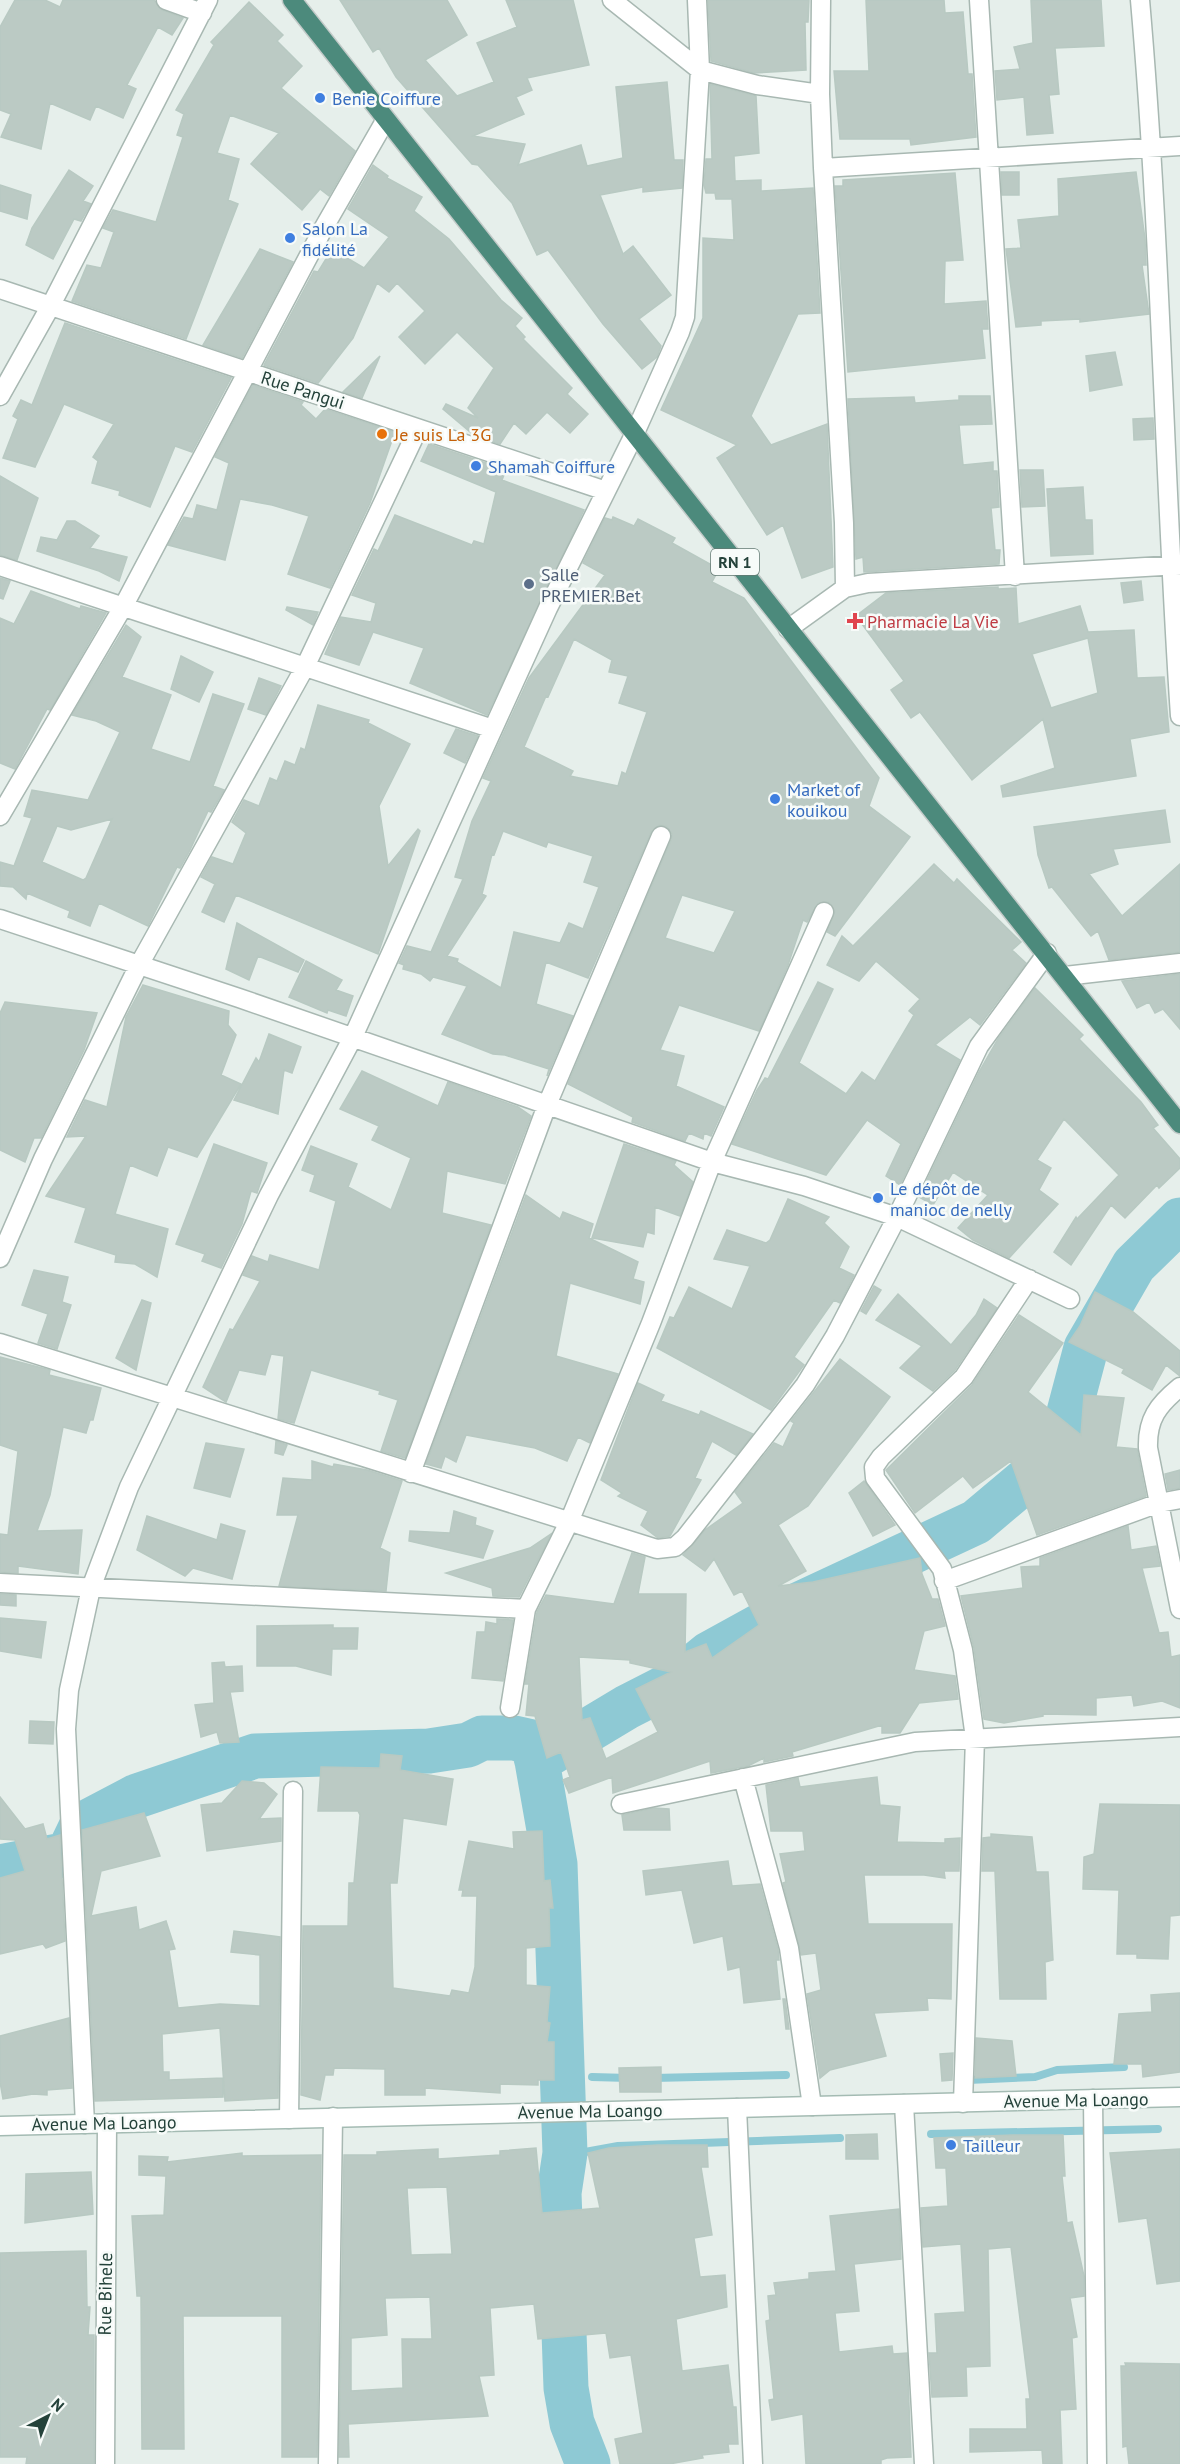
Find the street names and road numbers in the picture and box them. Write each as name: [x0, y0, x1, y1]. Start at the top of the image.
street label: Rue Pangui: [258, 366, 348, 414]
road number: RN 1: [711, 549, 759, 575]
street label: Avenue Ma Loango: [1003, 2087, 1149, 2113]
street label: Avenue Ma Loango: [517, 2098, 663, 2124]
street label: Avenue Ma Loango: [31, 2110, 177, 2136]
street label: Rue Bihele: [93, 2252, 117, 2336]

